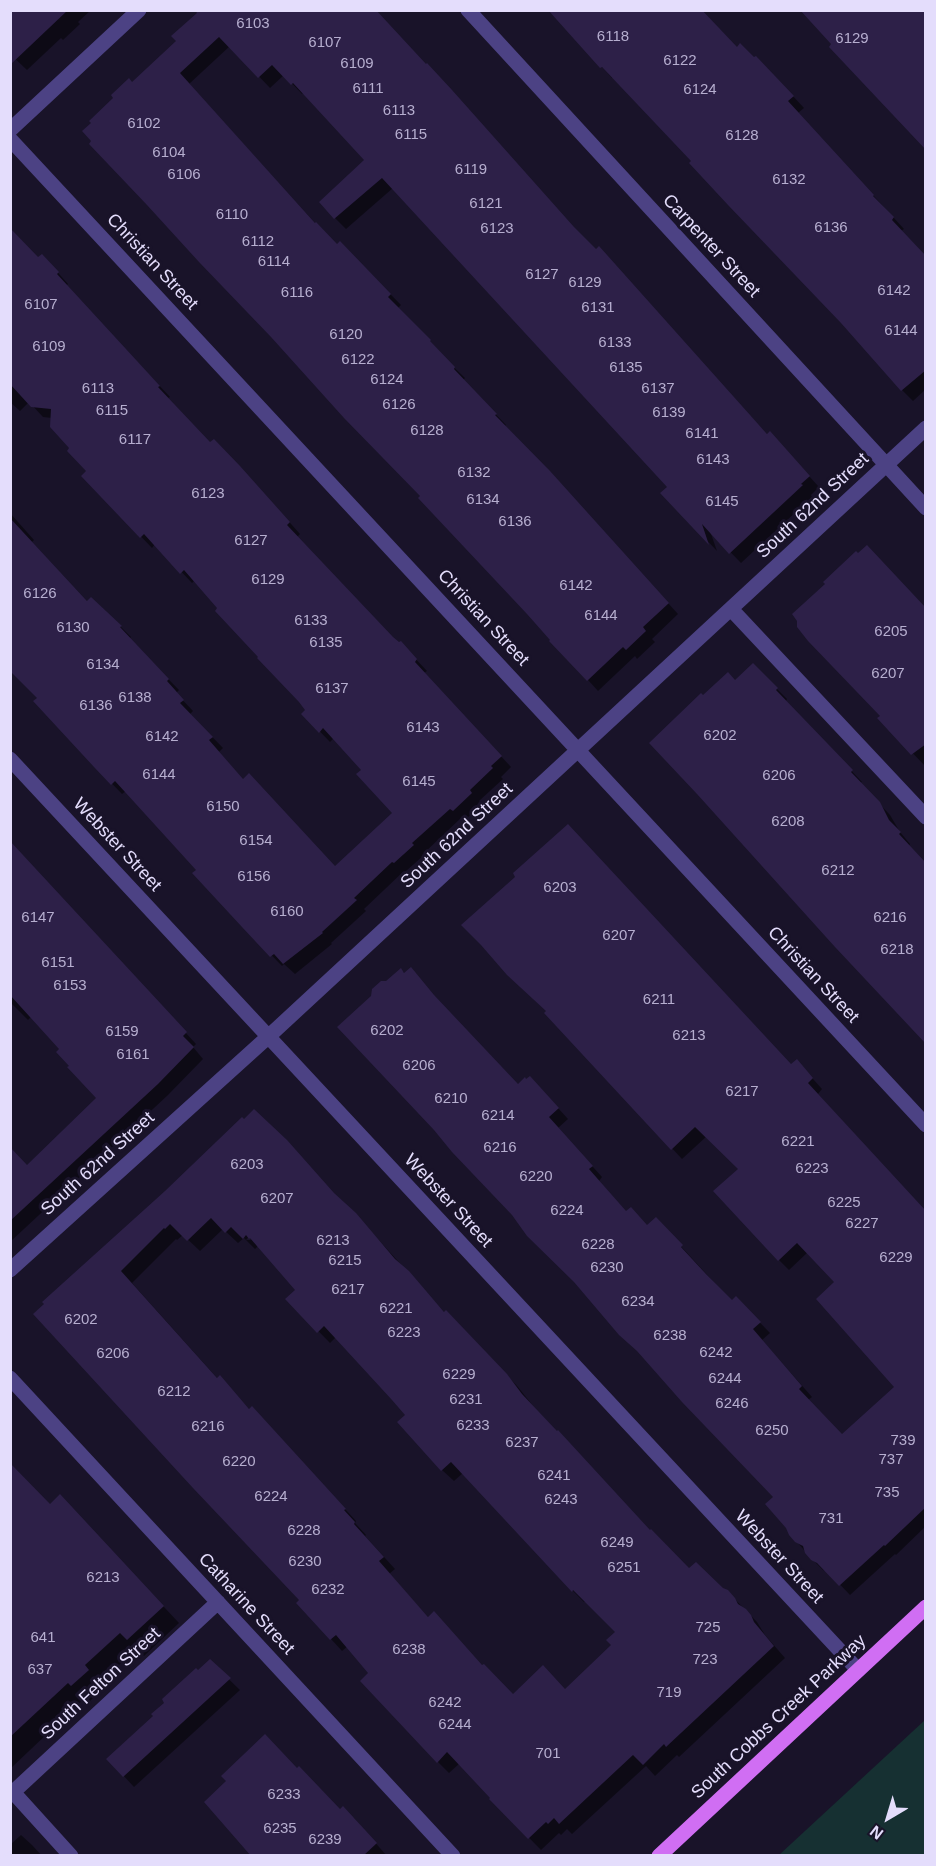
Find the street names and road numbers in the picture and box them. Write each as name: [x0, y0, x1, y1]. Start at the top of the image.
street label: Carpenter Street: [658, 190, 764, 302]
street label: Christian Street: [102, 209, 202, 315]
street label: South 62nd Street: [753, 449, 873, 563]
street label: Christian Street: [433, 565, 533, 671]
street label: South 62nd Street: [397, 779, 517, 893]
street label: Webster Street: [68, 794, 166, 896]
street label: Christian Street: [763, 922, 863, 1028]
street label: South 62nd Street: [37, 1107, 159, 1221]
street label: Webster Street: [399, 1150, 497, 1252]
street label: Webster Street: [730, 1506, 828, 1608]
street label: Catharine Street: [193, 1549, 299, 1659]
street label: South Felton Street: [37, 1623, 165, 1745]
street label: South Cobbs Creek Parkway: [687, 1630, 871, 1804]

